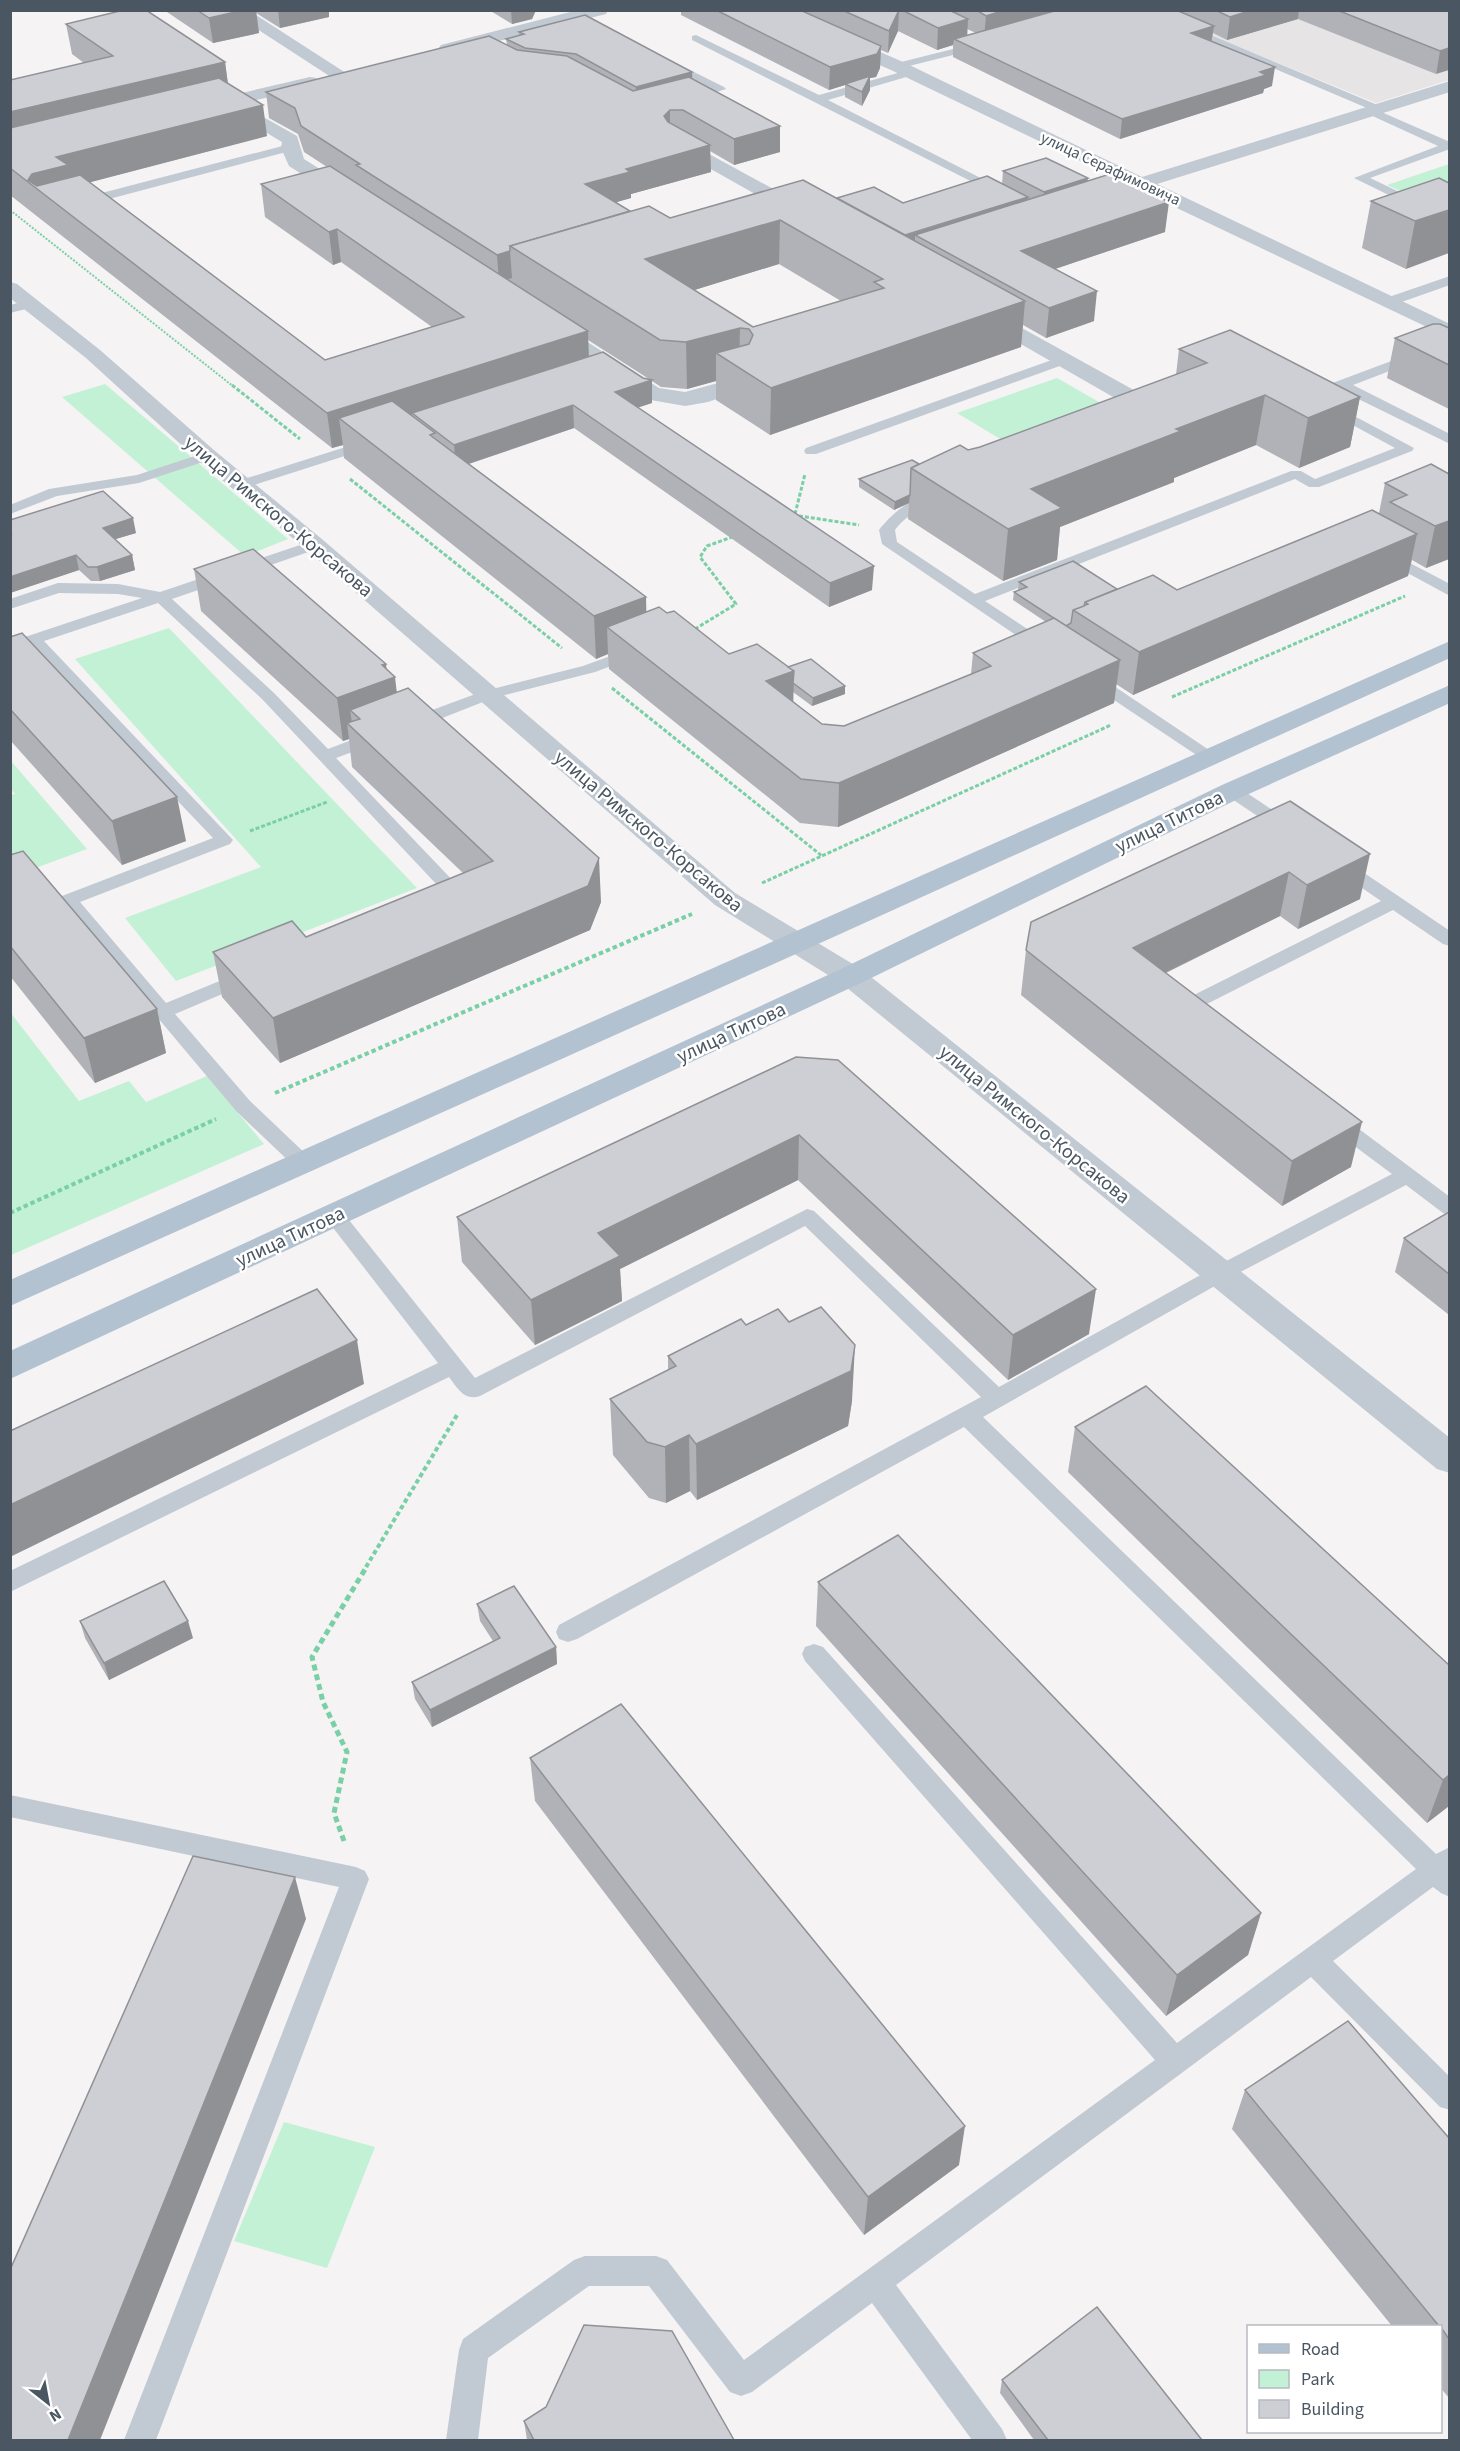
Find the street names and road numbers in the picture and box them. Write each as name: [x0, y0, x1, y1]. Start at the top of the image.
street label: улица Серафимовича: [1037, 127, 1184, 211]
street label: улица Римского-Корсакова: [178, 429, 379, 604]
street label: улица Римского-Корсакова: [548, 744, 749, 919]
street label: улица Титова: [1110, 784, 1228, 860]
street label: улица Титова: [672, 995, 791, 1070]
street label: улица Римского-Корсакова: [933, 1039, 1136, 1211]
street label: улица Титова: [231, 1199, 350, 1274]

